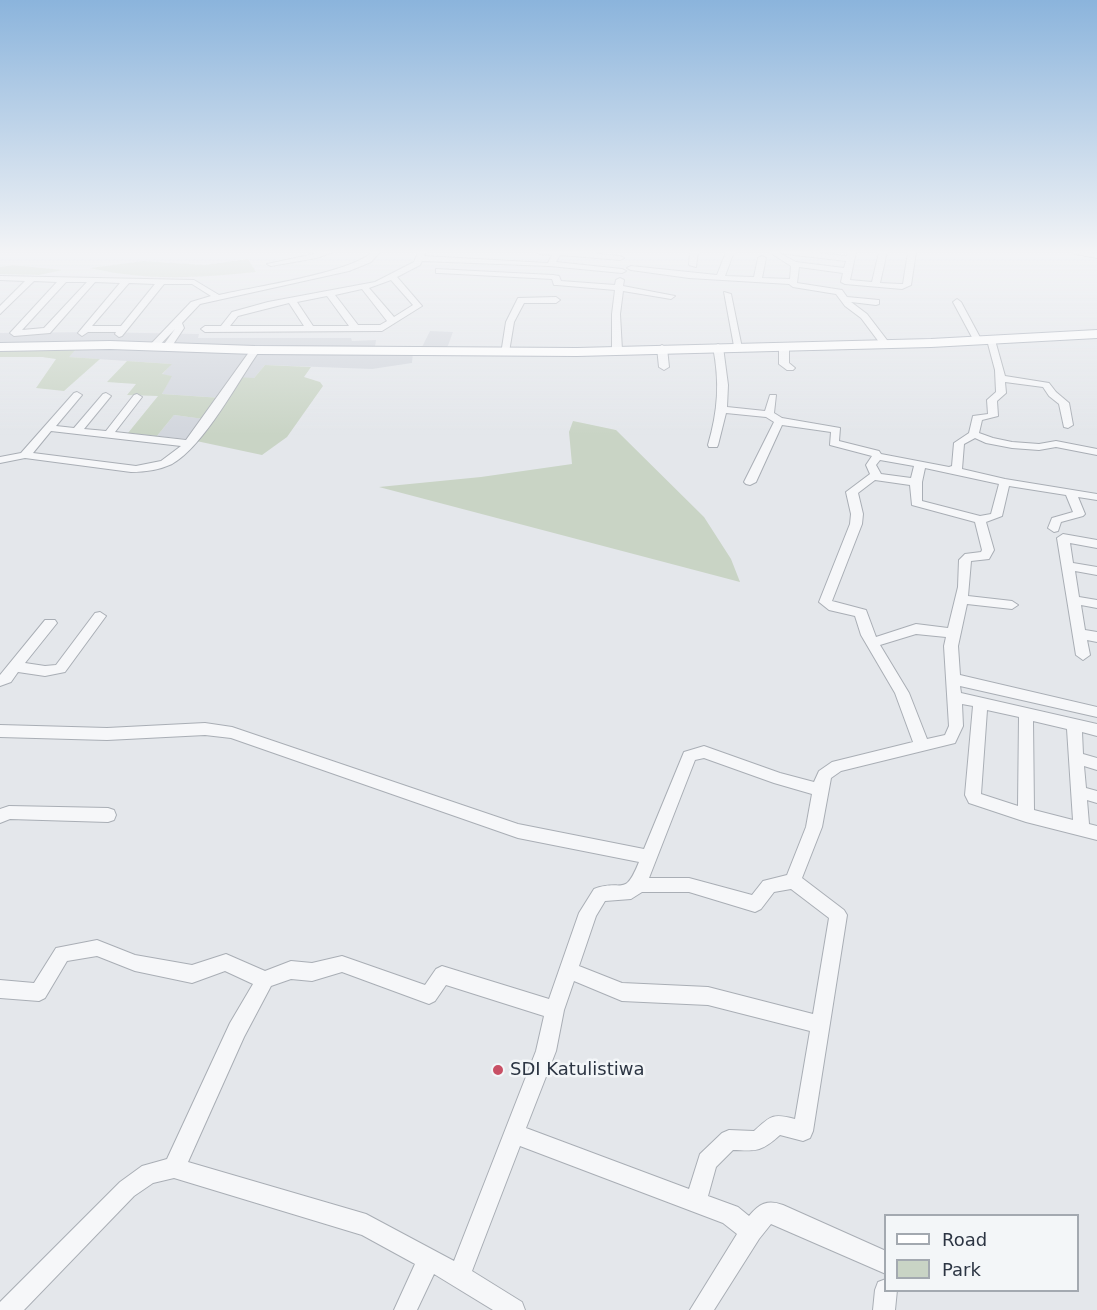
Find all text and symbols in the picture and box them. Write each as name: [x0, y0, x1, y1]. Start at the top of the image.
place label: SDI Katulistiwa: [510, 1059, 644, 1081]
marker: SDI Katulistiwa: [491, 1063, 505, 1077]
legend: [884, 1214, 1079, 1292]
text: Road: [942, 1229, 987, 1250]
text: Park: [942, 1259, 981, 1280]

